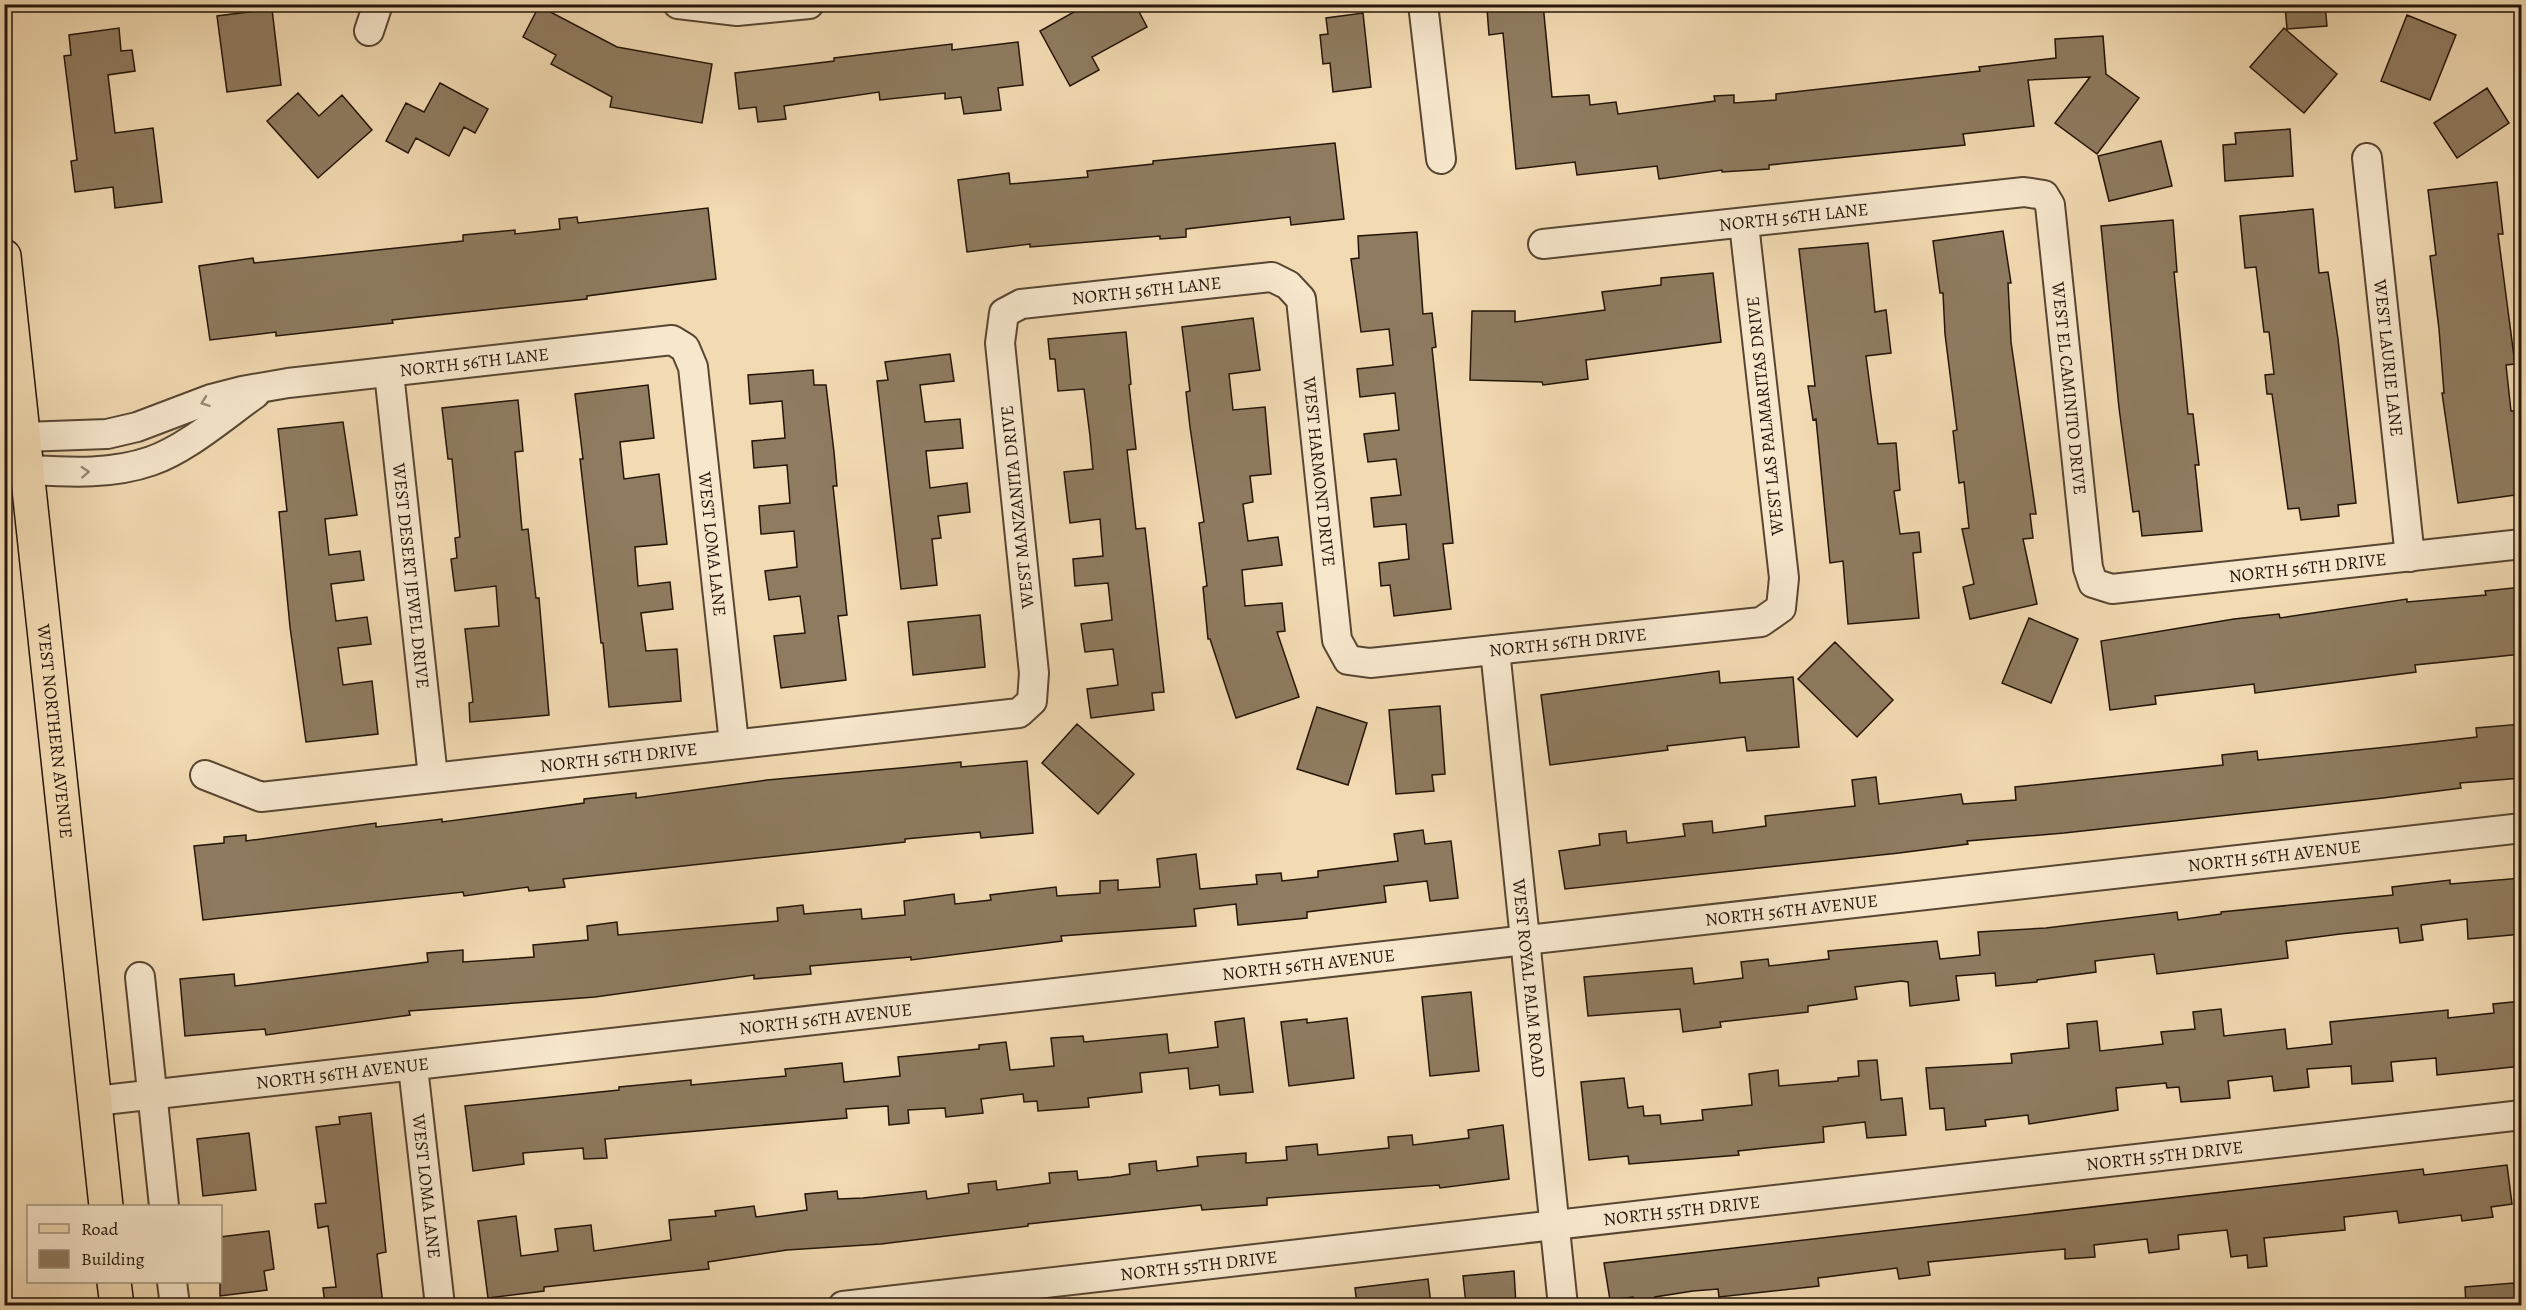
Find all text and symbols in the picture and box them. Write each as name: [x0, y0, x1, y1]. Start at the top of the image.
street label: NORTH 56TH LANE: [1718, 197, 1869, 237]
street label: NORTH 56TH LANE: [1071, 271, 1222, 310]
street label: WEST LAURIE LANE: [2368, 277, 2409, 438]
street label: WEST EL CAMINITO DRIVE: [2046, 280, 2092, 496]
street label: WEST LAS PALMARITAS DRIVE: [1741, 295, 1790, 538]
street label: NORTH 56TH LANE: [398, 342, 550, 382]
street label: WEST HARMONT DRIVE: [1297, 375, 1341, 568]
one-way arrow: [200, 394, 211, 407]
street label: WEST MANZANITA DRIVE: [994, 404, 1040, 611]
street label: WEST DESERT JEWEL DRIVE: [387, 461, 435, 690]
one-way arrow: [81, 465, 90, 478]
street label: WEST LOMA LANE: [692, 470, 732, 617]
street label: NORTH 56TH DRIVE: [2227, 547, 2387, 588]
street label: WEST NORTHERN AVENUE: [31, 622, 78, 840]
street label: NORTH 56TH DRIVE: [1488, 622, 1648, 662]
street label: NORTH 56TH DRIVE: [539, 737, 699, 778]
street label: NORTH 56TH AVENUE: [2187, 834, 2362, 878]
street label: WEST ROYAL PALM ROAD: [1507, 877, 1551, 1079]
street label: NORTH 56TH AVENUE: [1704, 889, 1879, 932]
street label: NORTH 56TH AVENUE: [1221, 943, 1396, 986]
street label: NORTH 56TH AVENUE: [738, 997, 913, 1040]
street label: NORTH 56TH AVENUE: [255, 1052, 430, 1095]
street label: WEST LOMA LANE: [406, 1112, 447, 1260]
street label: NORTH 55TH DRIVE: [2085, 1135, 2244, 1177]
street label: NORTH 55TH DRIVE: [1602, 1190, 1761, 1231]
legend: [27, 1205, 222, 1283]
text: Road: [81, 1217, 119, 1241]
street label: NORTH 55TH DRIVE: [1119, 1245, 1278, 1286]
text: Building: [81, 1247, 145, 1271]

